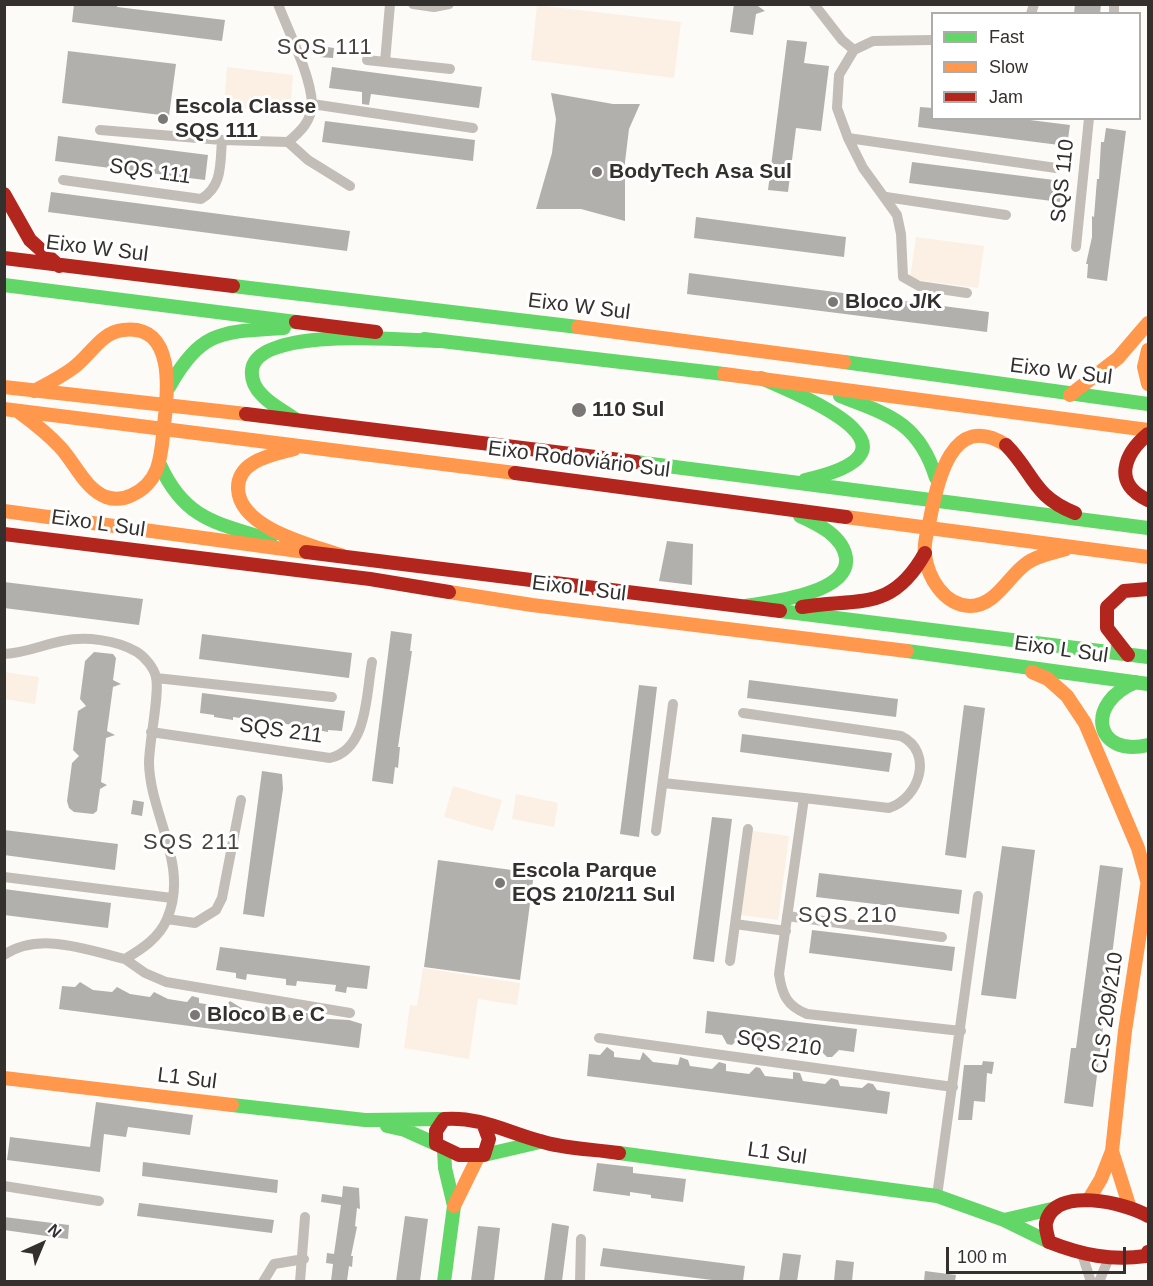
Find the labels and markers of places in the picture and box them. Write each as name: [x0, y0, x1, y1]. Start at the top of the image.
place label: Escola Classe SQS 111: [175, 94, 316, 144]
marker: Escola Classe SQS 111: [156, 112, 170, 126]
place label: BodyTech Asa Sul: [609, 159, 792, 185]
marker: BodyTech Asa Sul: [590, 165, 604, 179]
place label: Bloco J/K: [845, 289, 942, 315]
marker: Bloco J/K: [826, 295, 840, 309]
place label: 110 Sul: [592, 397, 664, 423]
marker: 110 Sul: [570, 401, 588, 419]
place label: Escola Parque EQS 210/211 Sul: [512, 858, 675, 908]
marker: Escola Parque EQS 210/211 Sul: [493, 876, 507, 890]
place label: Bloco B e C: [207, 1002, 325, 1028]
marker: Bloco B e C: [188, 1008, 202, 1022]

